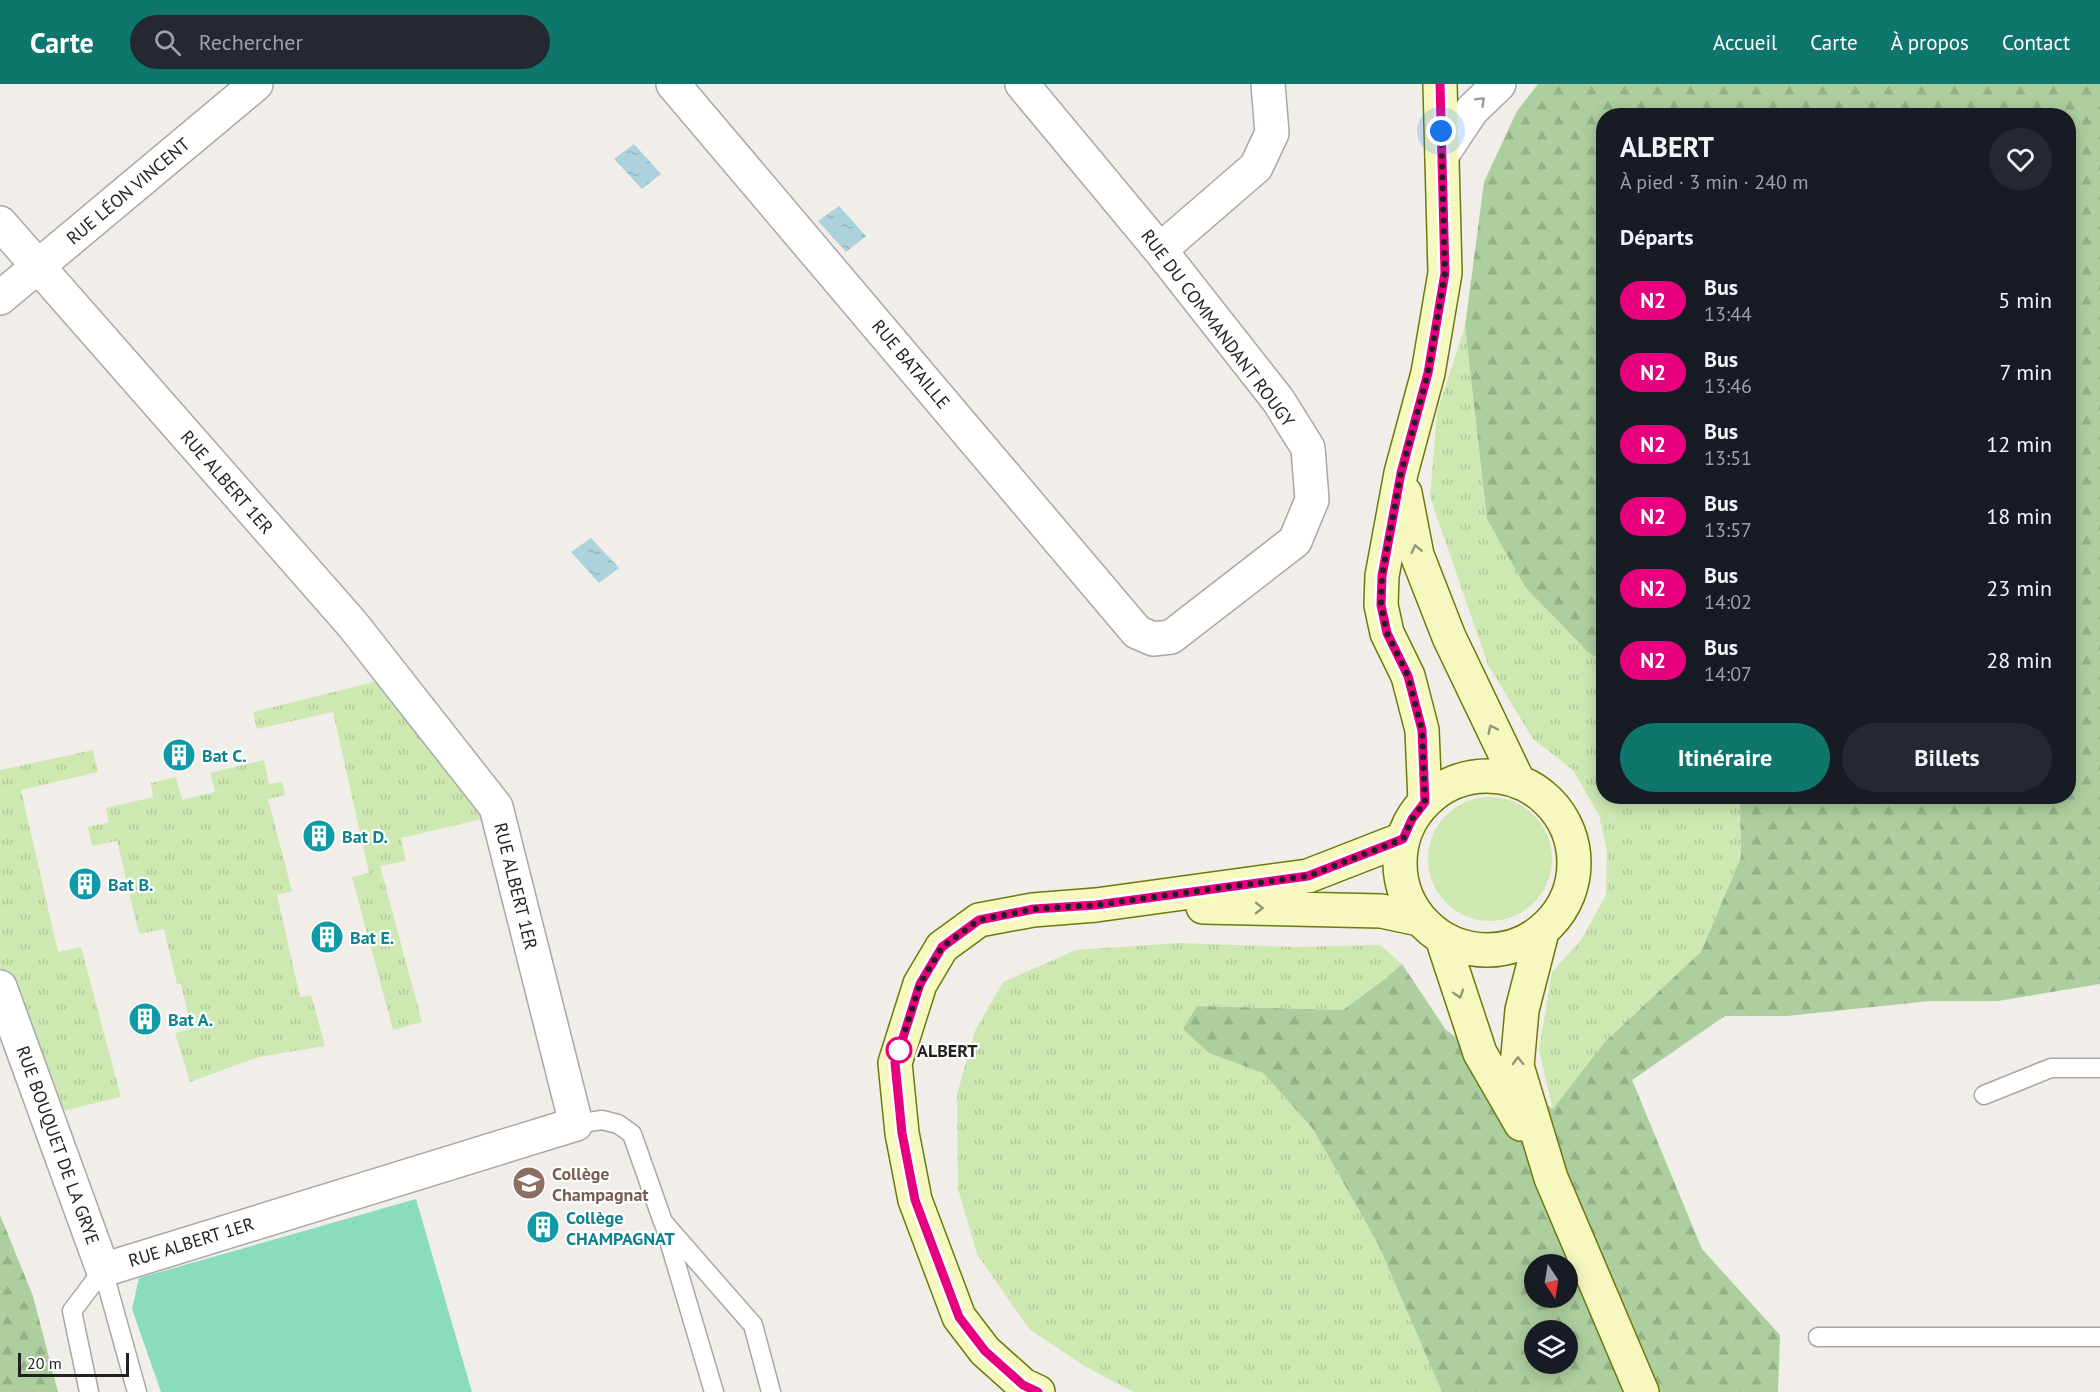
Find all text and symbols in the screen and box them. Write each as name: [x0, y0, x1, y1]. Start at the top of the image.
search box: [130, 15, 550, 69]
text: Carte: [30, 24, 94, 61]
icon: search: [151, 26, 184, 59]
text: Rechercher: [199, 28, 303, 56]
text: Accueil: [1713, 29, 1777, 56]
text: Carte: [1810, 29, 1858, 56]
text: À propos: [1891, 29, 1969, 56]
text: Contact: [2002, 29, 2070, 56]
one-way arrow: [1475, 97, 1485, 108]
your location: [1426, 116, 1456, 146]
text: ALBERT: [1620, 128, 1714, 165]
button: heart: [1989, 128, 2052, 191]
street label: RUE LÉON VINCENT: [62, 133, 194, 249]
text: À pied · 3 min · 240 m: [1620, 169, 1808, 195]
text: Départs: [1620, 223, 1694, 251]
street label: RUE DU COMMANDANT ROUGY: [1136, 225, 1300, 431]
text: Bus: [1704, 273, 1738, 301]
text: 5 min: [1998, 286, 2052, 314]
text: N2: [1640, 287, 1666, 314]
text: 13:44: [1704, 301, 1752, 327]
street label: RUE BATAILLE: [867, 315, 955, 413]
text: Bus: [1704, 345, 1738, 373]
text: 7 min: [2000, 358, 2052, 386]
text: N2: [1640, 359, 1666, 386]
text: 13:46: [1704, 373, 1752, 399]
text: Bus: [1704, 417, 1738, 445]
street label: RUE ALBERT 1ER: [176, 425, 279, 539]
text: 12 min: [1986, 430, 2052, 458]
text: N2: [1640, 431, 1666, 458]
text: 13:51: [1704, 445, 1752, 471]
text: Bus: [1704, 489, 1738, 517]
text: 18 min: [1986, 502, 2052, 530]
text: N2: [1640, 503, 1666, 530]
text: 13:57: [1704, 517, 1752, 543]
one-way arrow: [1411, 544, 1424, 554]
text: Bus: [1704, 561, 1738, 589]
text: 23 min: [1986, 574, 2052, 602]
text: N2: [1640, 575, 1666, 602]
text: 14:02: [1704, 589, 1752, 615]
text: Bus: [1704, 633, 1738, 661]
text: 28 min: [1986, 646, 2052, 674]
text: N2: [1640, 647, 1666, 674]
text: 14:07: [1704, 661, 1752, 687]
button: Itinéraire: [1620, 723, 1830, 792]
button: Billets: [1842, 723, 2052, 792]
one-way arrow: [1488, 724, 1500, 735]
building icon: Bat C.: [161, 737, 197, 773]
place label: Bat C.: [202, 744, 247, 767]
building icon: Bat D.: [301, 818, 337, 854]
street label: RUE ALBERT 1ER: [489, 820, 543, 952]
place label: Bat D.: [342, 825, 388, 848]
building icon: Bat B.: [67, 866, 103, 902]
place label: Bat B.: [108, 873, 153, 896]
one-way arrow: [1255, 901, 1264, 914]
building icon: Bat E.: [309, 919, 345, 955]
place label: Bat E.: [350, 926, 394, 949]
one-way arrow: [1452, 988, 1465, 999]
building icon: Bat A.: [127, 1001, 163, 1037]
place label: Bat A.: [168, 1008, 213, 1031]
marker: ALBERT: [886, 1037, 912, 1063]
place label: ALBERT: [917, 1039, 978, 1062]
street label: RUE BOUQUET DE LA GRYE: [11, 1042, 105, 1248]
one-way arrow: [1512, 1057, 1525, 1066]
place label: Collège Champagnat: [552, 1162, 649, 1206]
school or university icon: Collège Champagnat: [511, 1165, 547, 1201]
place label: Collège CHAMPAGNAT: [566, 1206, 676, 1250]
building icon: Collège CHAMPAGNAT: [525, 1209, 561, 1245]
street label: RUE ALBERT 1ER: [125, 1212, 257, 1272]
north arrow: [1524, 1254, 1578, 1308]
map controls: [1524, 1254, 1578, 1374]
button: layers: [1524, 1320, 1578, 1374]
scale bar: [18, 1350, 129, 1378]
text: 20 m: [27, 1353, 62, 1373]

